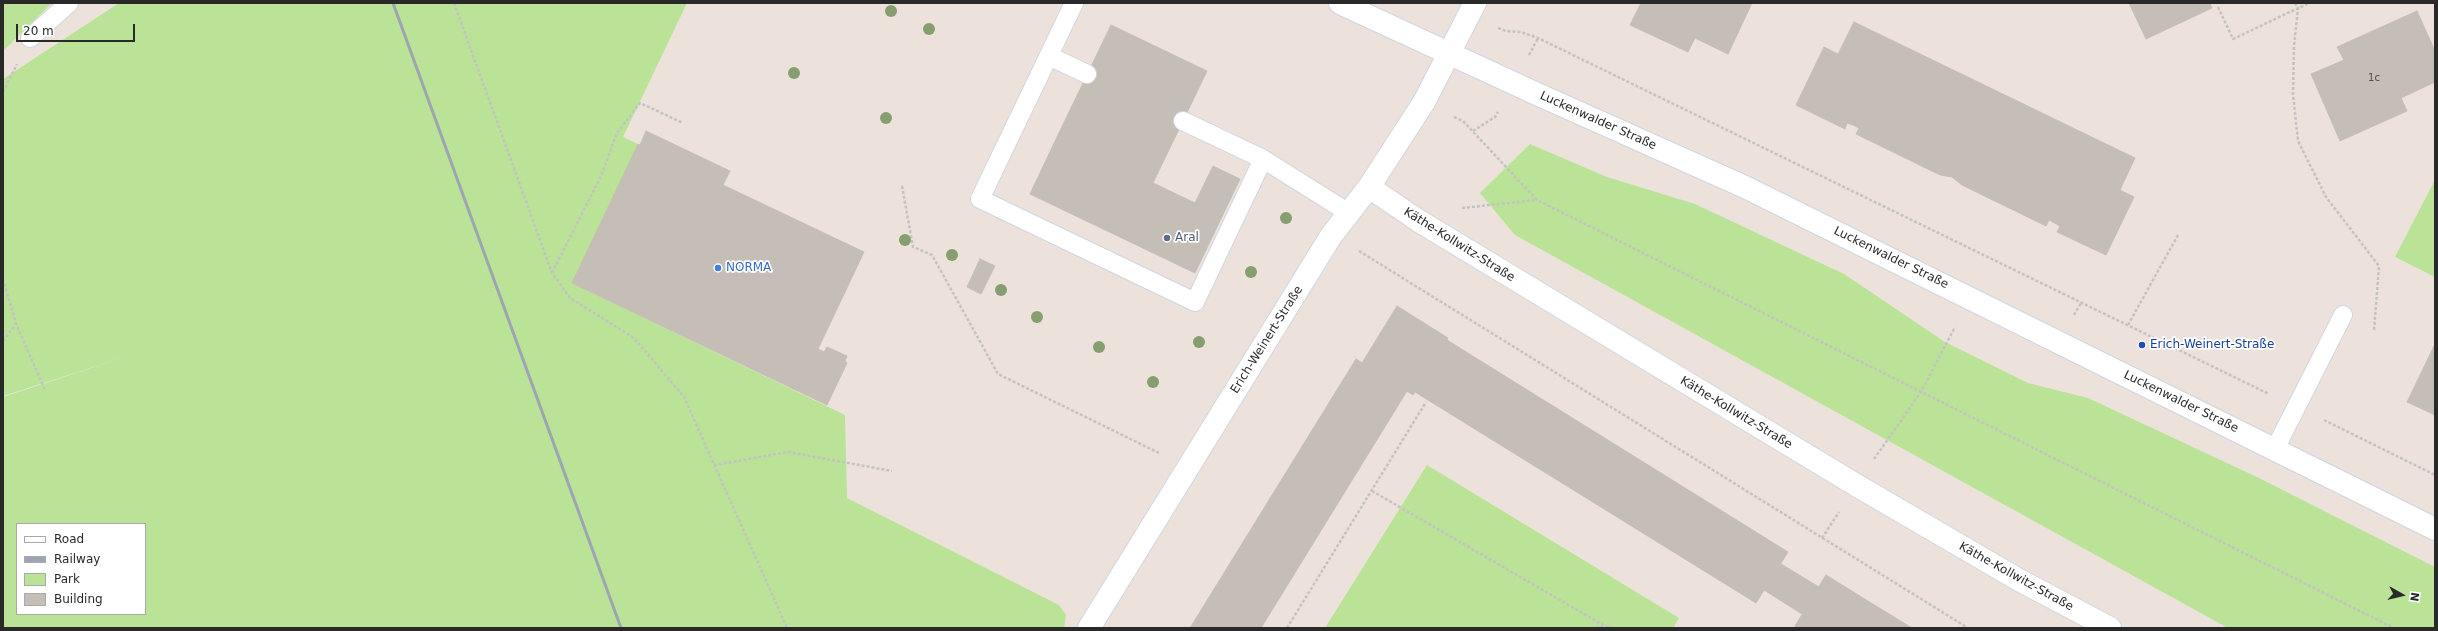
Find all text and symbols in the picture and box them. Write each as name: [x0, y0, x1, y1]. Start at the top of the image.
scale bar: [18, 16, 137, 42]
text: 20 m: [23, 24, 54, 38]
house number: 1c: [2368, 72, 2380, 84]
street label: Luckenwalder Straße: [1538, 89, 1658, 153]
street label: Käthe-Kollwitz-Straße: [1401, 205, 1517, 285]
street label: Luckenwalder Straße: [1831, 224, 1951, 292]
place label: Aral: [1175, 231, 1199, 245]
marker: Aral: [1162, 233, 1172, 243]
place label: NORMA: [726, 261, 771, 275]
marker: NORMA: [713, 263, 723, 273]
street label: Erich-Weinert-Straße: [1228, 283, 1306, 397]
place label: Erich-Weinert-Straße: [2150, 338, 2274, 352]
marker: Erich-Weinert-Straße: [2137, 340, 2147, 350]
street label: Luckenwalder Straße: [2121, 368, 2241, 436]
street label: Käthe-Kollwitz-Straße: [1677, 374, 1795, 452]
legend: [16, 523, 146, 615]
text: Road: [54, 532, 84, 546]
street label: Käthe-Kollwitz-Straße: [1956, 540, 2076, 614]
text: Railway: [54, 552, 100, 566]
text: Park: [54, 572, 80, 586]
north arrow: [2382, 575, 2422, 615]
text: N: [2407, 591, 2421, 602]
text: Building: [54, 592, 103, 606]

